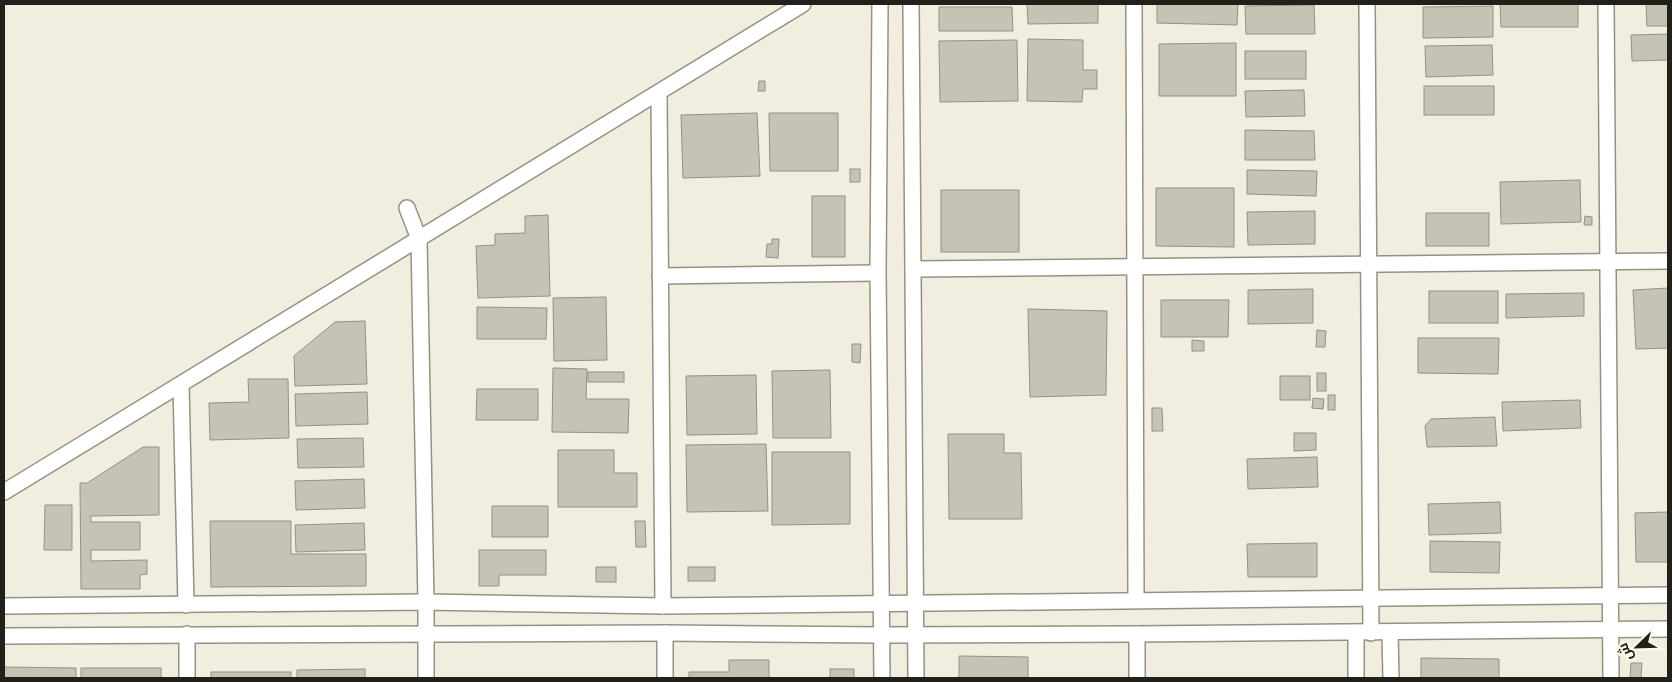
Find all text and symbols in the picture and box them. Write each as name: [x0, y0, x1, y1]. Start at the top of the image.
north arrow: [1612, 622, 1662, 672]
text: ش: [1614, 640, 1637, 663]

